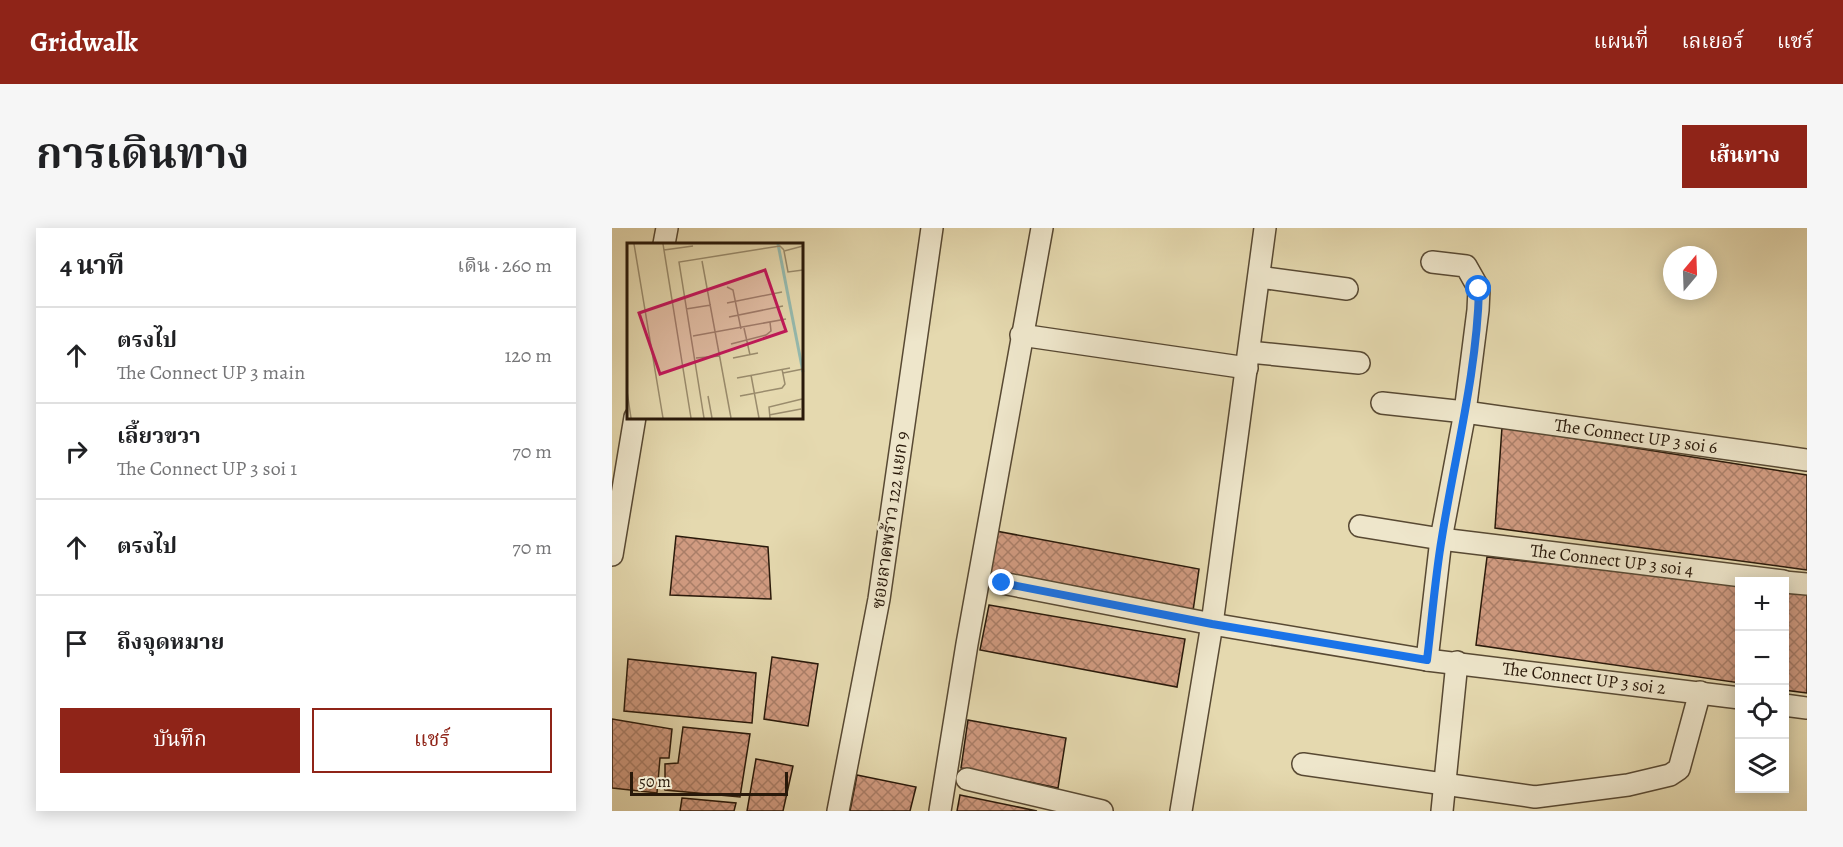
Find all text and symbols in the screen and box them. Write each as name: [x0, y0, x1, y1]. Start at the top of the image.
text: Gridwalk: [30, 23, 138, 61]
text: แผนที่: [1594, 27, 1649, 55]
text: เลเยอร์: [1682, 27, 1744, 55]
text: แชร์: [1777, 27, 1813, 55]
text: การเดินทาง: [36, 125, 249, 182]
button: เส้นทาง: [1682, 125, 1807, 188]
inset map: [627, 243, 802, 418]
north arrow: [1663, 246, 1717, 300]
text: 4 นาที: [60, 248, 124, 283]
text: เดิน · 260 m: [457, 252, 552, 279]
route start: [1465, 275, 1491, 301]
text: ตรงไป: [117, 325, 177, 355]
icon: ahead: [60, 339, 93, 372]
text: 120 m: [504, 342, 552, 369]
text: The Connect UP 3 main: [117, 359, 305, 386]
street label: The Connect UP 3 soi 6: [1553, 413, 1719, 459]
text: เลี้ยวขวา: [117, 421, 201, 451]
street label: ซอยลาดพร้าว 122 แยก 9: [866, 430, 914, 610]
icon: right: [60, 435, 93, 468]
text: 70 m: [512, 438, 552, 465]
text: The Connect UP 3 soi 1: [117, 455, 297, 482]
icon: ahead: [60, 531, 93, 564]
text: ตรงไป: [117, 531, 177, 561]
text: 70 m: [512, 534, 552, 561]
street label: The Connect UP 3 soi 4: [1529, 538, 1695, 582]
route end: [988, 569, 1014, 595]
map controls: [1735, 577, 1789, 793]
button: +: [1735, 577, 1789, 631]
icon: arrive: [60, 627, 93, 660]
text: ถึงจุดหมาย: [117, 627, 224, 657]
button: −: [1735, 631, 1789, 685]
street label: The Connect UP 3 soi 2: [1501, 656, 1668, 700]
button: locate: [1735, 685, 1789, 739]
button: บันทึก: [60, 708, 300, 773]
button: แชร์: [312, 708, 552, 773]
button: layers: [1735, 739, 1789, 793]
scale bar: [630, 769, 788, 796]
text: 50 m: [639, 771, 671, 793]

